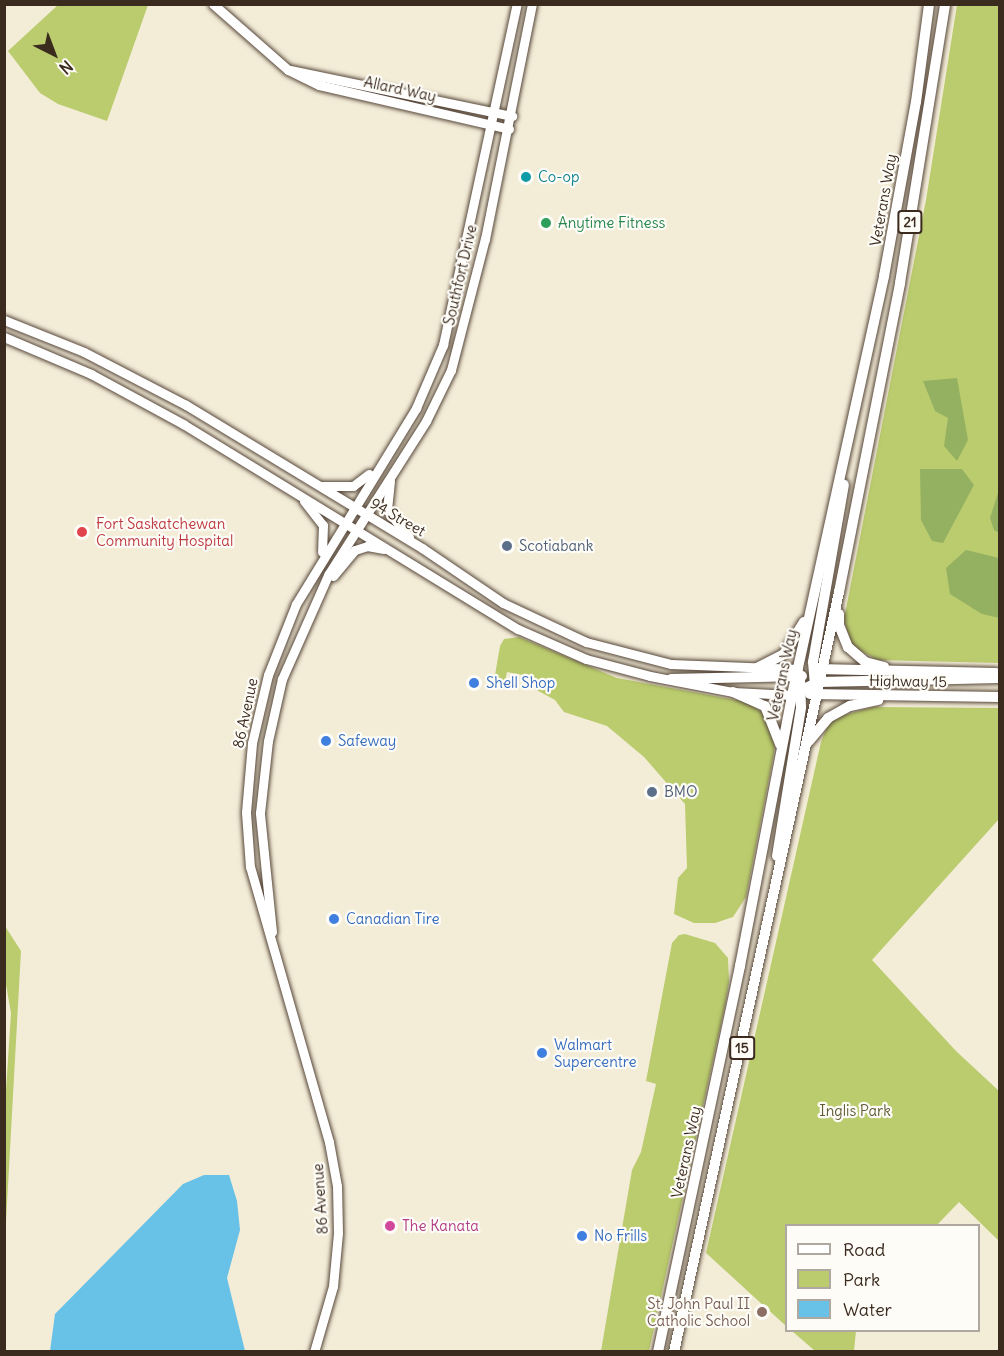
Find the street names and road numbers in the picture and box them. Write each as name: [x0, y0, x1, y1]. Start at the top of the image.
street label: Allard Way: [362, 73, 438, 105]
street label: Veterans Way: [866, 152, 900, 248]
road number: 21: [896, 211, 924, 233]
street label: Southfort Drive: [440, 223, 480, 327]
street label: 94 Street: [367, 494, 429, 540]
street label: Veterans Way: [763, 627, 801, 723]
street label: Highway 15: [869, 671, 947, 691]
street label: 86 Avenue: [229, 676, 261, 750]
road number: 15: [728, 1037, 756, 1059]
street label: Veterans Way: [667, 1104, 705, 1200]
street label: 86 Avenue: [309, 1163, 331, 1235]

